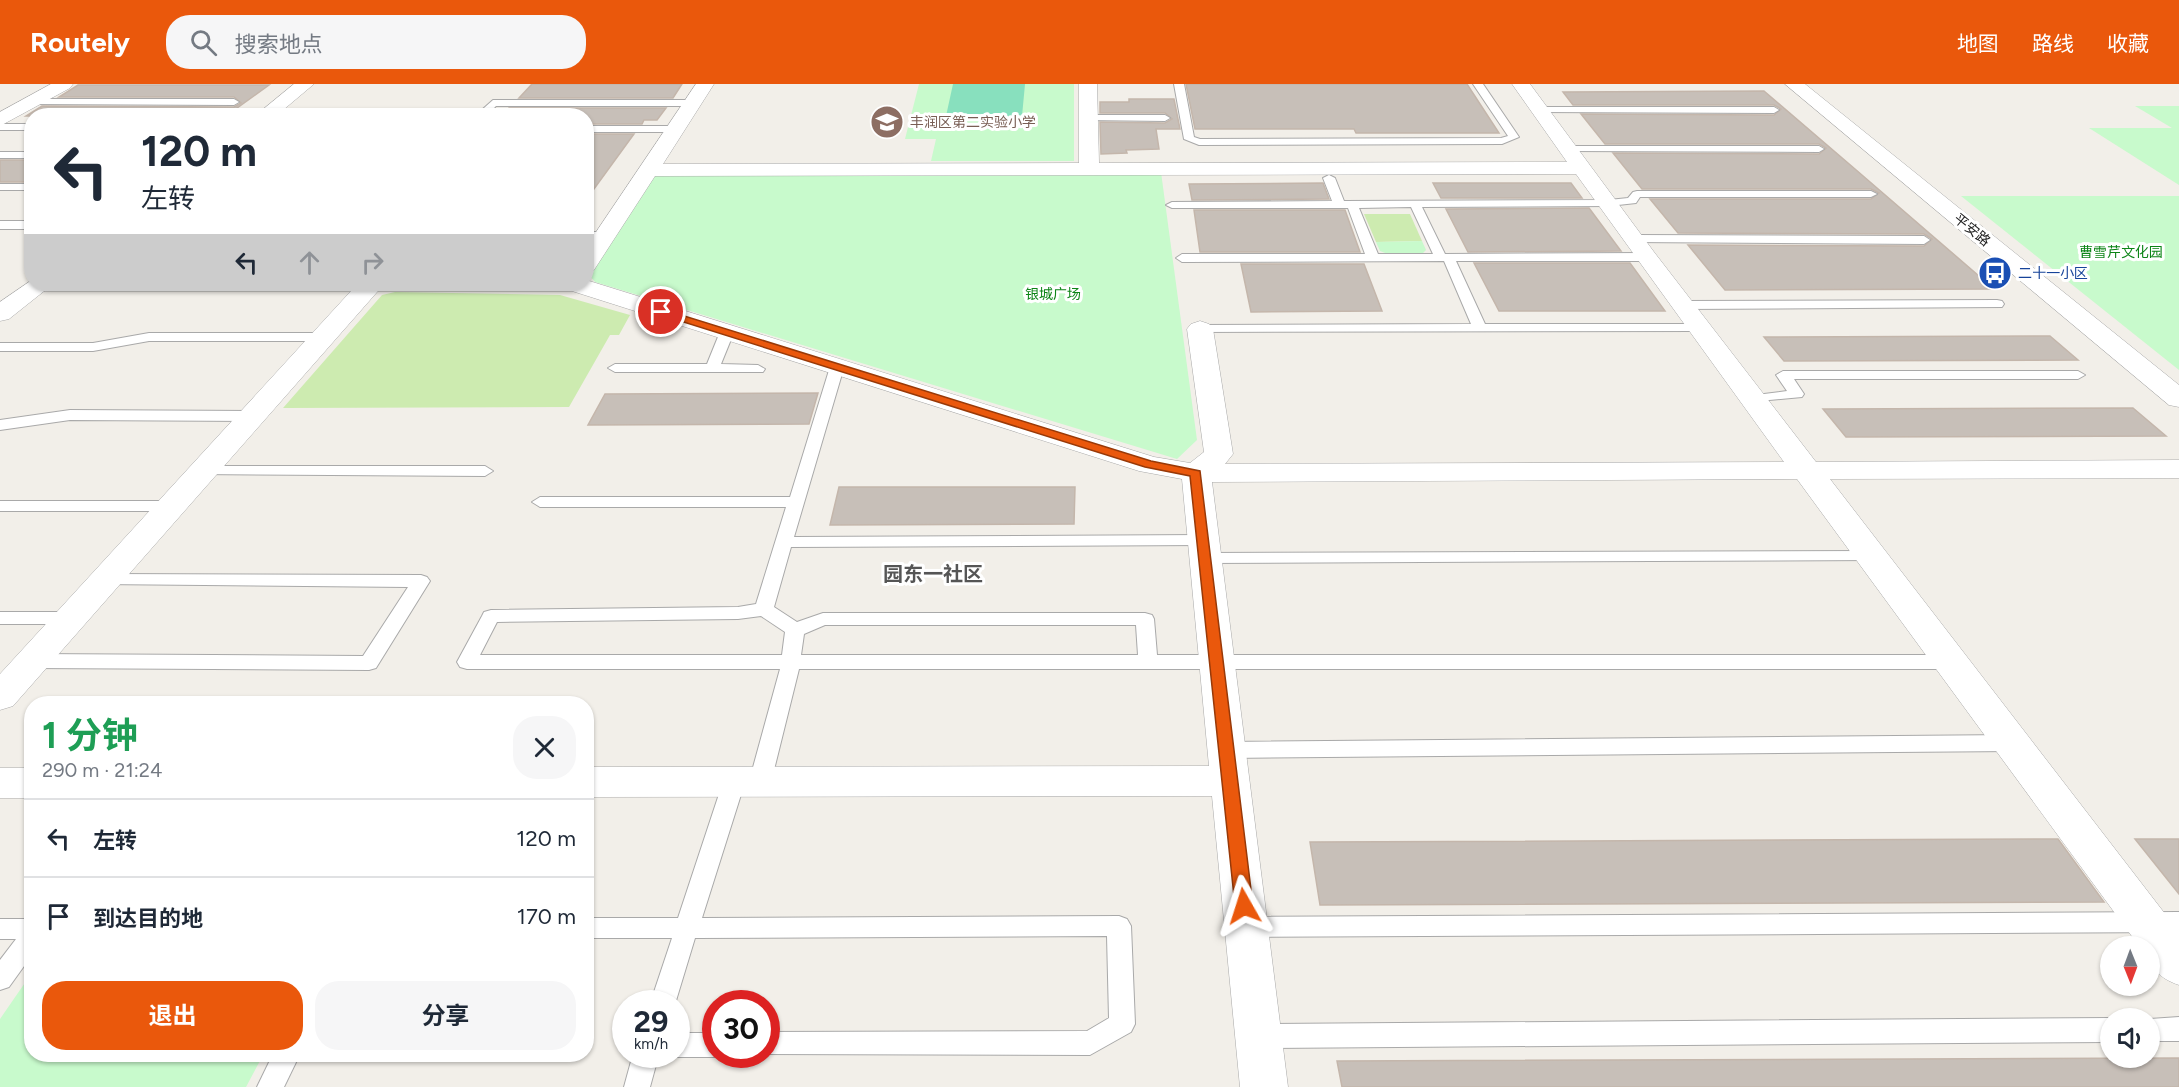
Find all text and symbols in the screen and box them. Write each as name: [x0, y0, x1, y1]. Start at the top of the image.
search box: [166, 15, 586, 69]
text: Routely: [30, 25, 130, 59]
icon: search: [187, 26, 220, 59]
text: 搜索地点: [235, 31, 323, 58]
text: 地图: [1957, 31, 1999, 56]
text: 路线: [2032, 31, 2074, 56]
text: 收藏: [2107, 31, 2149, 56]
school or university icon: 丰润区第二实验小学: [869, 104, 905, 140]
place label: 丰润区第二实验小学: [910, 114, 1036, 131]
text: 120 m: [141, 126, 257, 177]
icon: left: [42, 132, 120, 210]
text: 左转: [141, 182, 195, 215]
street label: 平安路: [1950, 210, 1994, 250]
park label: 曹雪芹文化园: [2079, 244, 2163, 261]
icon: left: [230, 246, 263, 279]
icon: ahead: [293, 246, 326, 279]
icon: right: [356, 246, 389, 279]
bus stop icon: 二十一小区: [1977, 255, 2013, 291]
place label: 二十一小区: [2018, 265, 2088, 282]
pin: [635, 286, 686, 337]
park label: 银城广场: [1025, 286, 1081, 303]
icon: arrive: [644, 295, 677, 328]
district label: 园东一社区: [883, 562, 983, 586]
text: 1 分钟: [42, 714, 138, 757]
button: close: [513, 716, 576, 779]
text: 290 m · 21:24: [42, 758, 162, 782]
icon: left: [42, 822, 75, 855]
text: 120 m: [516, 825, 576, 852]
text: 左转: [93, 827, 137, 854]
position arrow: [1212, 874, 1276, 938]
icon: arrive: [42, 900, 75, 933]
text: 170 m: [517, 903, 576, 930]
text: 到达目的地: [93, 905, 203, 932]
north arrow: [2100, 936, 2160, 996]
map controls: [2100, 936, 2160, 1068]
button: 退出: [42, 981, 303, 1050]
button: 分享: [315, 981, 576, 1050]
speed limit sign: 30: [702, 990, 780, 1068]
text: 29: [634, 1003, 668, 1040]
button: sound: [2100, 1008, 2160, 1068]
text: km/h: [634, 1035, 668, 1053]

